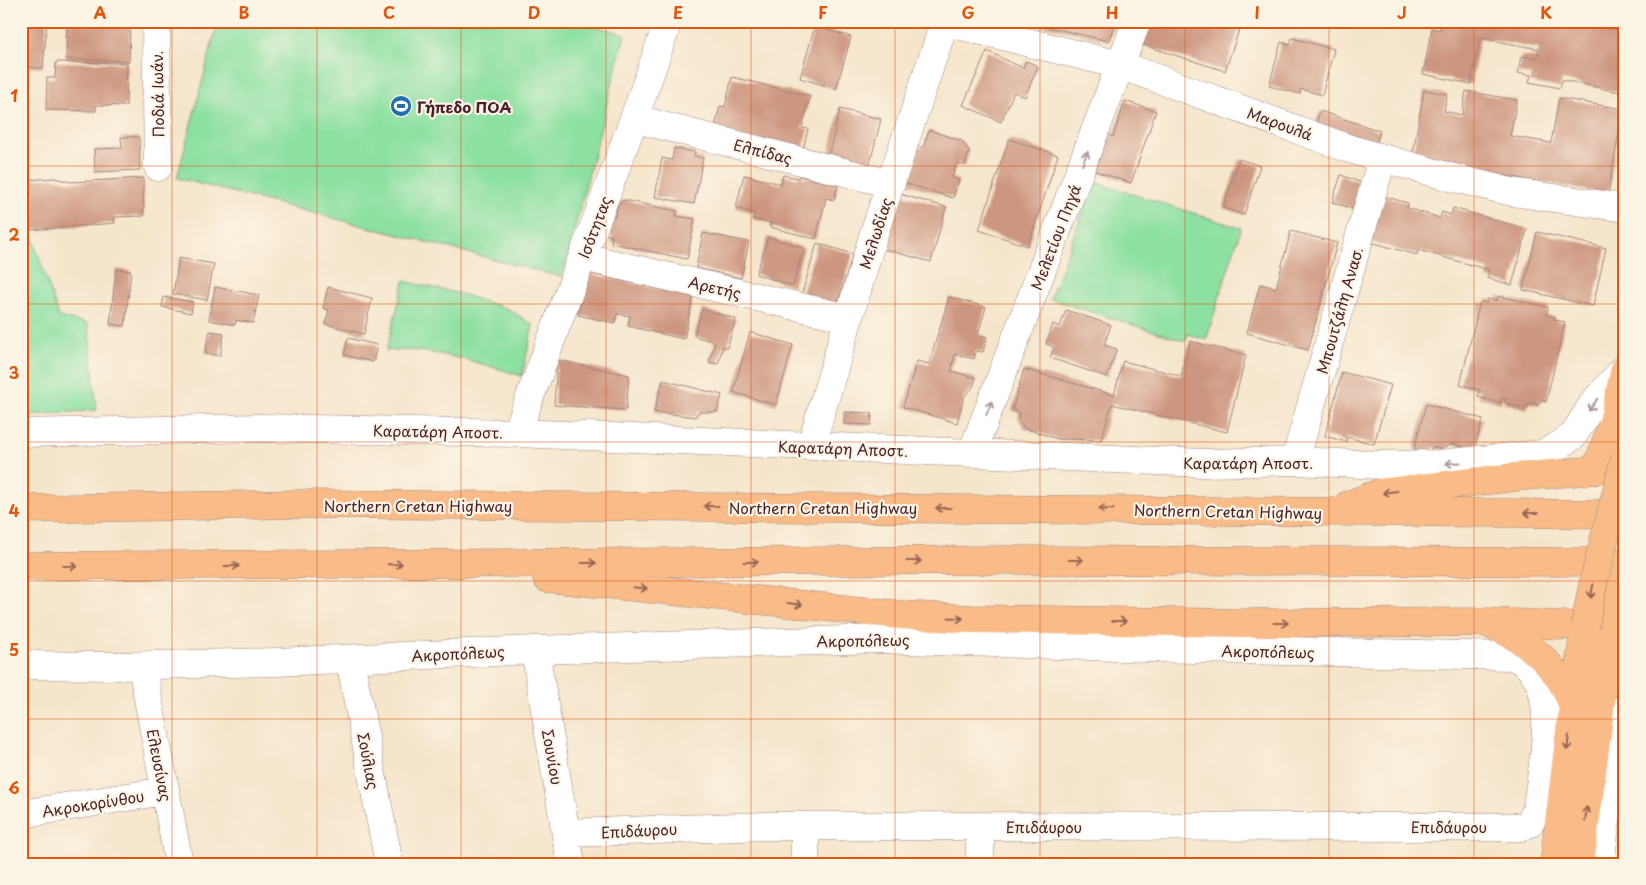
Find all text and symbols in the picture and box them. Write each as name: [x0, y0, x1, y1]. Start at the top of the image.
text: A: [94, 0, 107, 24]
text: B: [239, 0, 250, 24]
text: C: [383, 0, 395, 24]
text: D: [528, 0, 540, 24]
text: E: [673, 0, 683, 24]
text: F: [818, 0, 828, 24]
text: G: [961, 0, 975, 24]
text: H: [1106, 0, 1118, 24]
text: I: [1254, 0, 1260, 24]
text: J: [1397, 0, 1407, 24]
text: K: [1540, 0, 1552, 24]
street label: Ποδιά Ιωάν.: [145, 51, 169, 137]
text: 1: [10, 83, 18, 107]
sports icon: Γήπεδο ΠΟΑ: [389, 94, 413, 118]
place label: Γήπεδο ΠΟΑ: [417, 95, 511, 118]
street label: Μαρουλά: [1244, 101, 1316, 146]
street label: Ελπίδας: [731, 133, 795, 169]
one-way arrow: [1081, 151, 1090, 166]
street label: Μελετίου Πηγά: [1024, 180, 1086, 293]
street label: Ισότητας: [572, 192, 617, 262]
street label: Μελωδίας: [853, 194, 897, 272]
text: 2: [8, 222, 20, 246]
street label: Μπουτζάλη Ανασ.: [1310, 244, 1368, 376]
street label: Αρετής: [686, 270, 744, 304]
text: 3: [9, 360, 19, 384]
one-way arrow: [1588, 397, 1598, 411]
one-way arrow: [985, 401, 995, 416]
street label: Καρατάρη Αποστ.: [373, 418, 503, 444]
street label: Καρατάρη Αποστ.: [778, 434, 908, 462]
street label: Καρατάρη Αποστ.: [1183, 451, 1313, 474]
one-way arrow: [1445, 458, 1461, 468]
one-way arrow: [1383, 487, 1399, 497]
street label: Northern Cretan Highway: [324, 494, 512, 517]
street label: Northern Cretan Highway: [729, 496, 917, 519]
text: 4: [9, 498, 20, 522]
street label: Northern Cretan Highway: [1134, 498, 1322, 524]
one-way arrow: [703, 501, 720, 511]
one-way arrow: [936, 503, 952, 513]
one-way arrow: [1098, 504, 1114, 514]
one-way arrow: [1523, 508, 1540, 518]
one-way arrow: [1068, 555, 1084, 565]
one-way arrow: [906, 556, 922, 566]
one-way arrow: [743, 557, 759, 567]
one-way arrow: [580, 558, 597, 568]
one-way arrow: [387, 560, 403, 569]
one-way arrow: [62, 561, 78, 571]
one-way arrow: [224, 561, 240, 571]
one-way arrow: [1587, 582, 1596, 598]
one-way arrow: [631, 583, 647, 593]
one-way arrow: [786, 599, 802, 609]
one-way arrow: [948, 613, 964, 622]
one-way arrow: [1111, 617, 1127, 626]
one-way arrow: [1273, 618, 1289, 628]
street label: Ακροπόλεως: [816, 628, 910, 652]
text: 5: [9, 637, 19, 661]
street label: Ακροπόλεως: [411, 639, 506, 667]
street label: Ακροπόλεως: [1221, 639, 1315, 663]
street label: Ελευσίνας: [142, 727, 178, 803]
street label: Σουνίου: [537, 727, 569, 787]
street label: Σούλιας: [352, 731, 386, 792]
one-way arrow: [1563, 735, 1573, 751]
text: 6: [8, 775, 20, 799]
street label: Ακροκορίνθου: [40, 784, 146, 822]
one-way arrow: [1581, 806, 1591, 822]
street label: Επιδάυρου: [1006, 815, 1082, 838]
street label: Επιδάυρου: [1411, 815, 1487, 838]
street label: Επιδάυρου: [600, 817, 678, 843]

